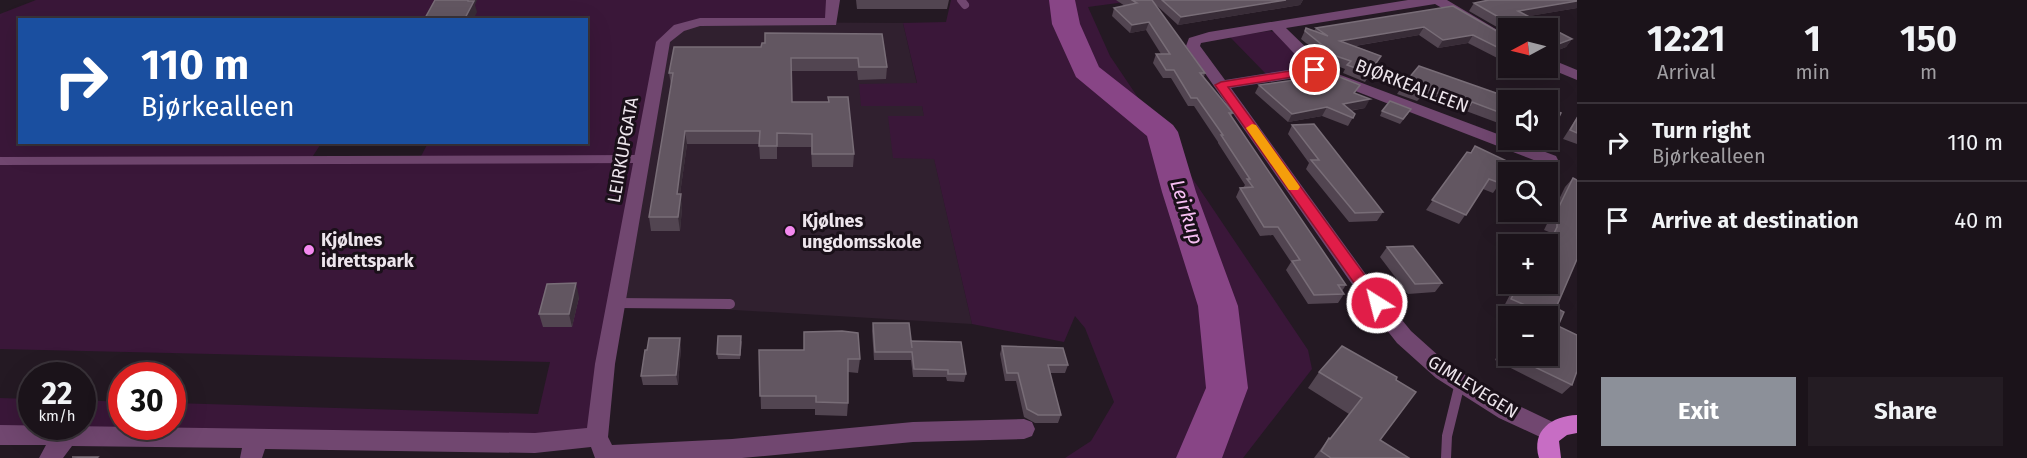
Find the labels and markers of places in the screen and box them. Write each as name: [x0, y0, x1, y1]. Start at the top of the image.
pin: [1289, 44, 1340, 95]
place label: Kjølnes ungdomsskole: [802, 210, 921, 253]
marker: Kjølnes ungdomsskole: [783, 224, 797, 238]
place label: Kjølnes idrettspark: [321, 229, 415, 272]
marker: Kjølnes idrettspark: [302, 243, 316, 257]

